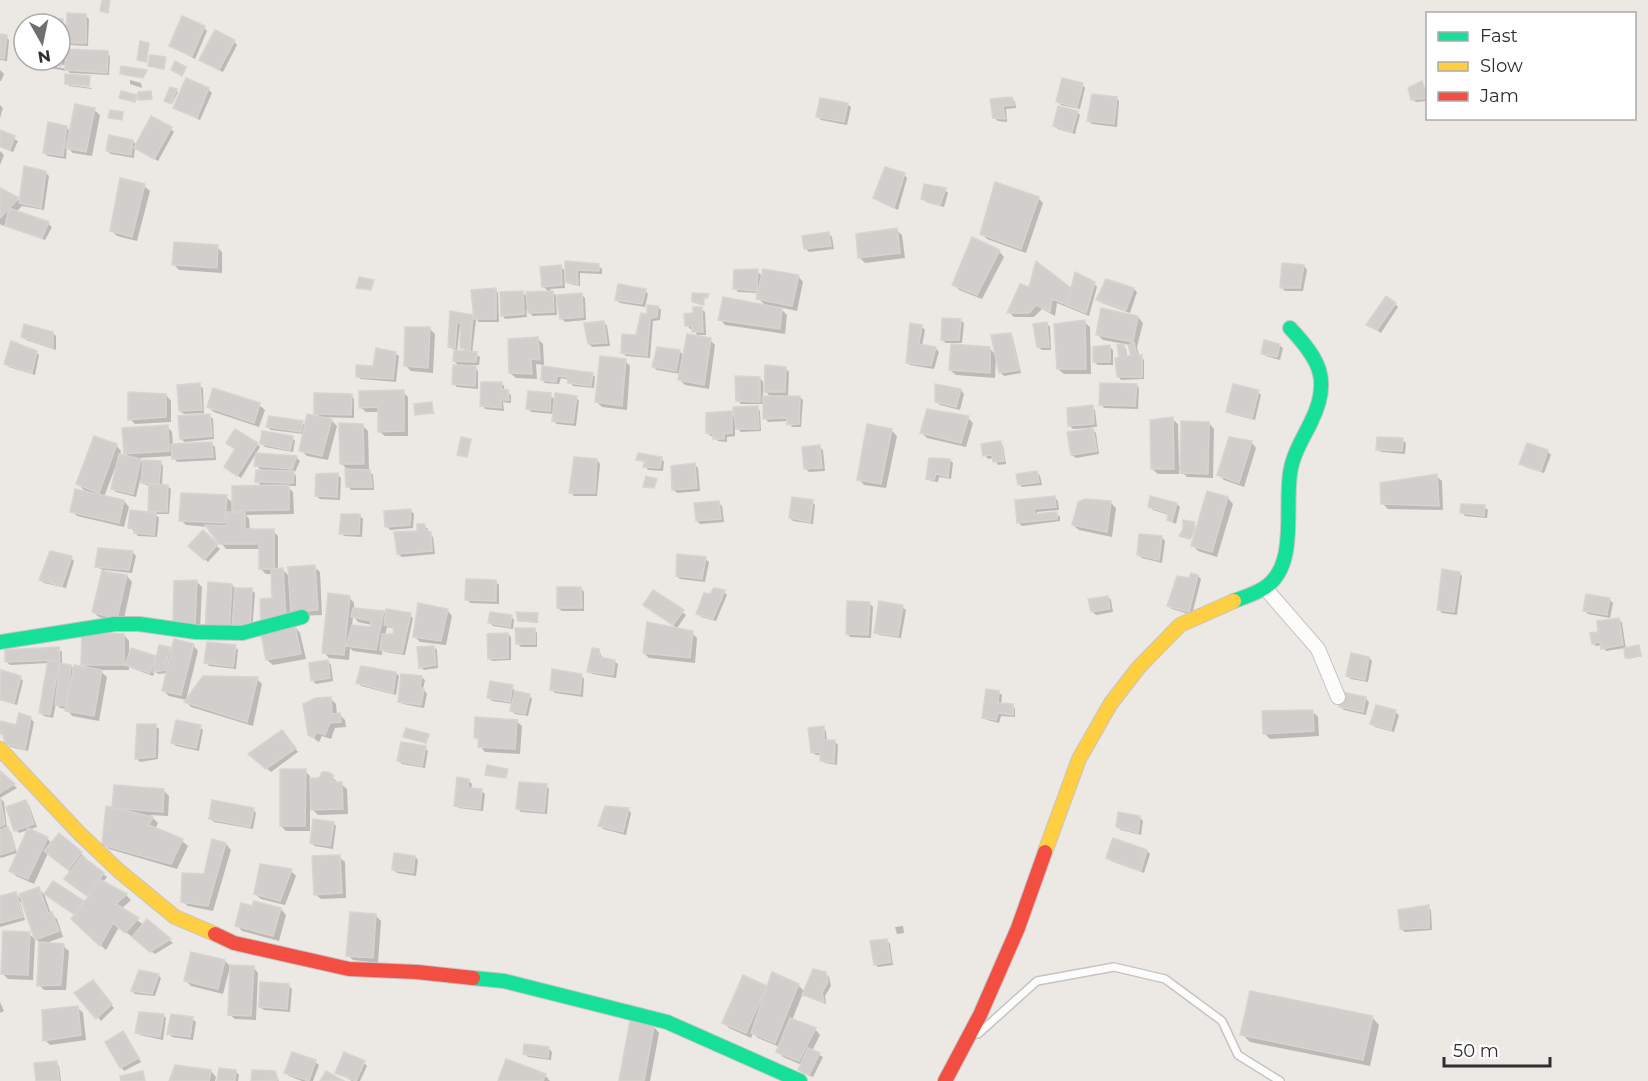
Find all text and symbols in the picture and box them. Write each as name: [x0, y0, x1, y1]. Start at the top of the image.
north arrow: [12, 12, 72, 72]
legend: [1426, 12, 1636, 120]
text: Fast: [1480, 25, 1518, 47]
text: N: [36, 46, 52, 67]
text: Slow: [1480, 55, 1523, 77]
text: Jam: [1479, 85, 1519, 107]
scale bar: [1444, 1030, 1550, 1068]
text: 50 m: [1453, 1040, 1499, 1062]

